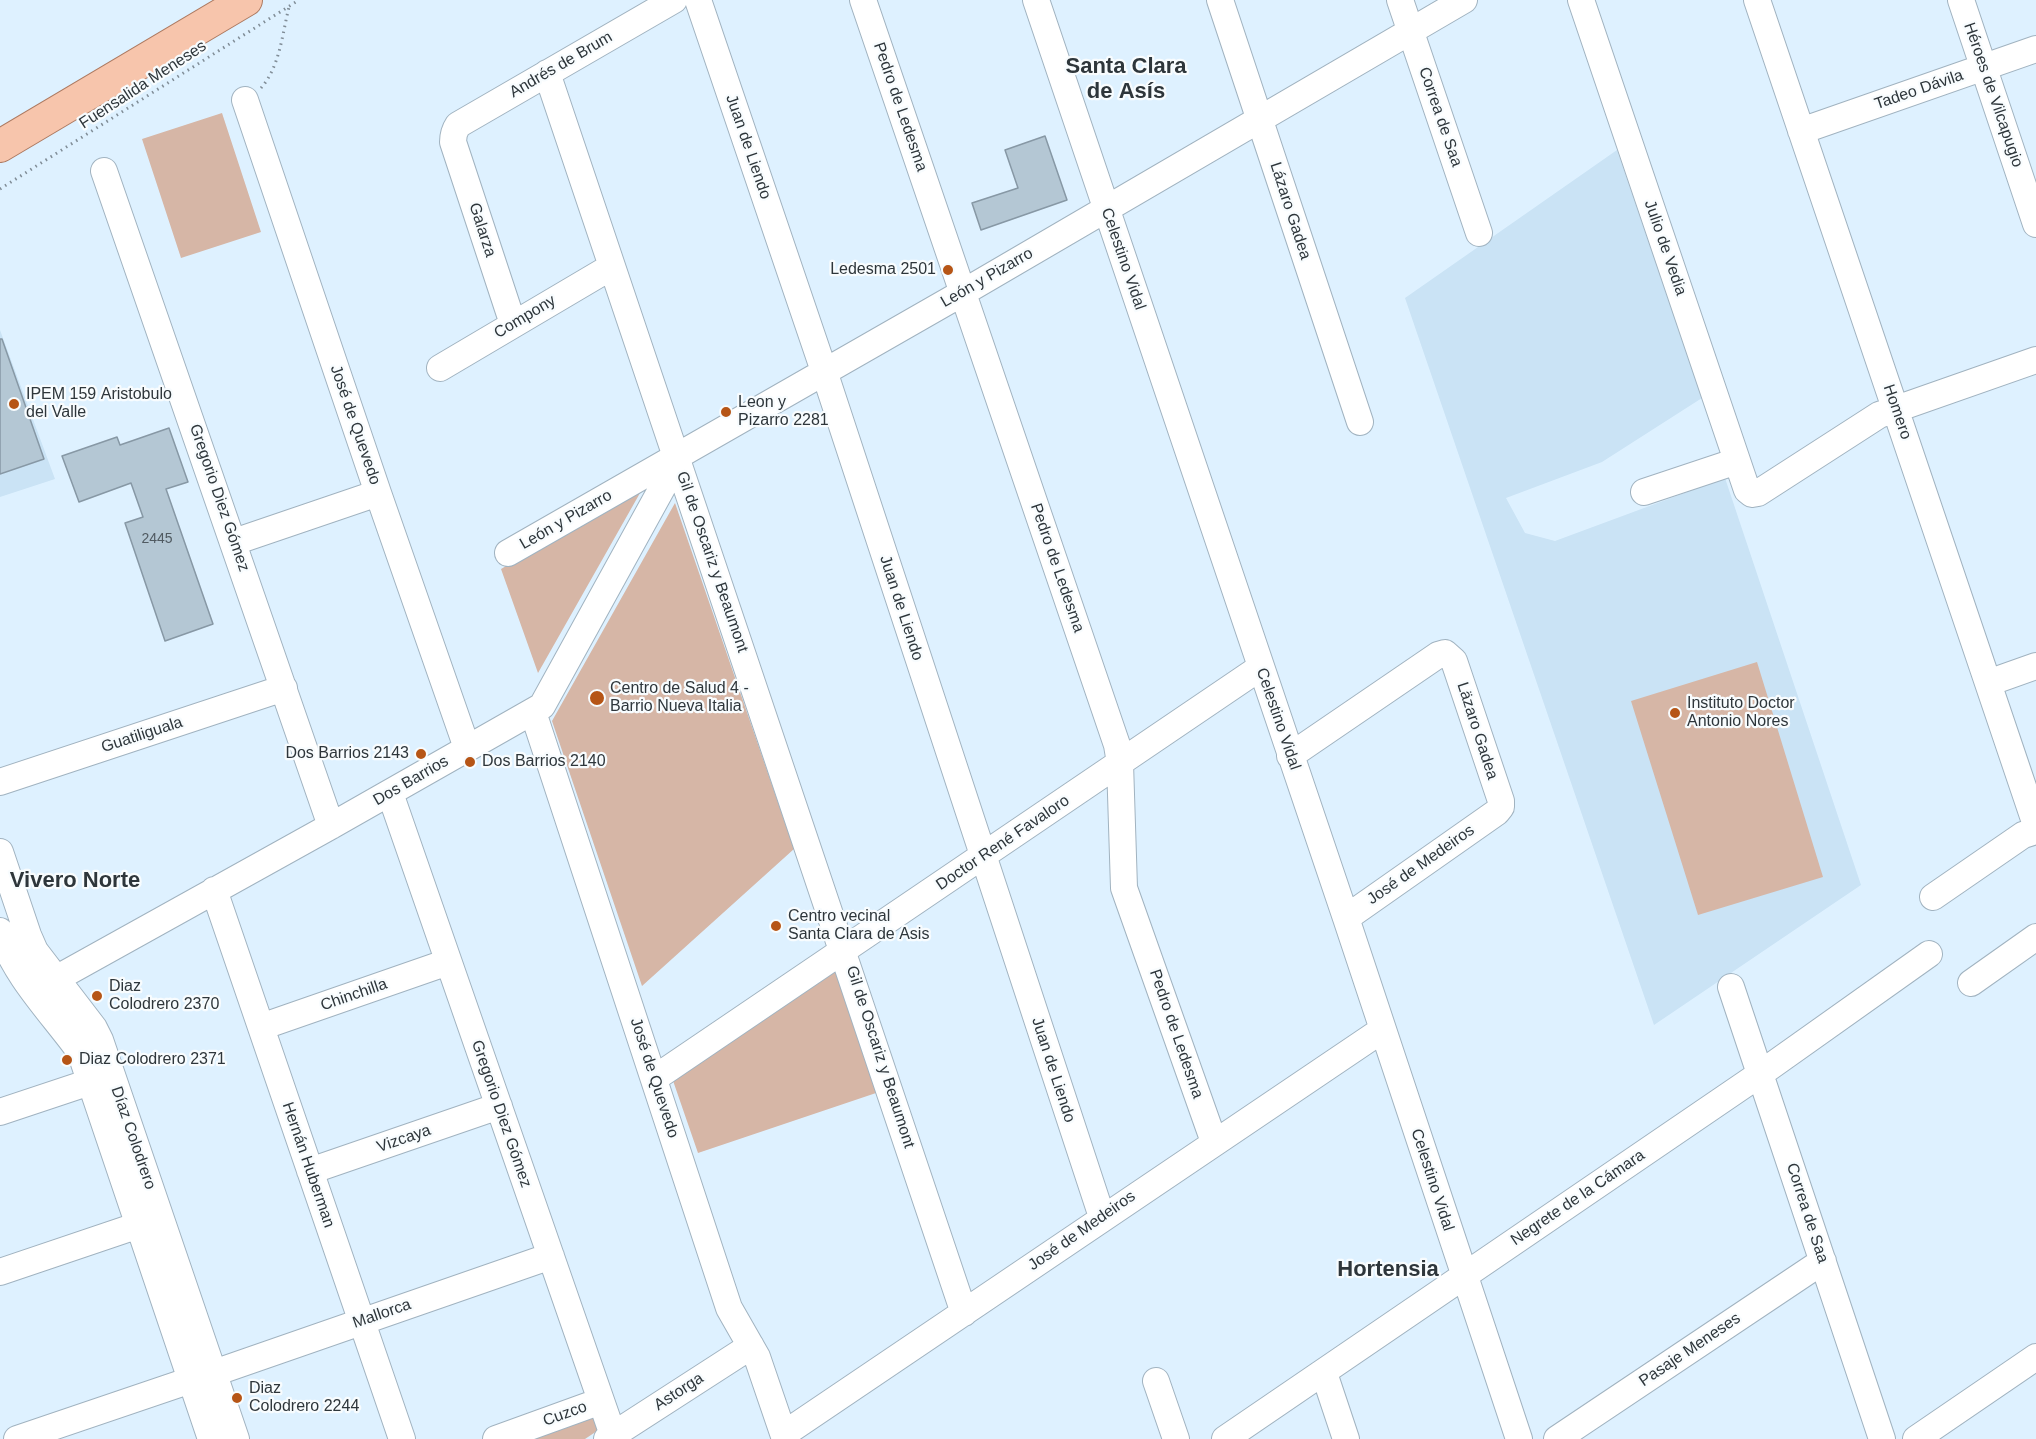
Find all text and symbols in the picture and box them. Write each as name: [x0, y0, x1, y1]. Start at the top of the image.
street label: Héroes de Vilcapugio: [1959, 20, 2027, 170]
street label: Andrés de Brum: [506, 28, 616, 102]
street label: Fuensalida Meneses: [76, 37, 210, 133]
street label: Pedro de Ledesma: [869, 40, 931, 174]
district label: Santa Clara de Asís: [1065, 54, 1187, 106]
street label: Correa de Saa: [1414, 65, 1466, 169]
street label: Tadeo Dávila: [1872, 66, 1966, 114]
street label: Juan de Liendo: [721, 92, 775, 202]
street label: Lázaro Gadea: [1265, 160, 1315, 262]
street label: Julio de Vedia: [1640, 198, 1690, 298]
street label: Galarza: [464, 200, 500, 260]
street label: Celestino Vidal: [1097, 206, 1149, 312]
street label: León y Pizarro: [938, 244, 1036, 312]
place label: Ledesma 2501: [830, 260, 936, 280]
marker: Ledesma 2501: [941, 263, 955, 277]
street label: Compony: [491, 291, 559, 343]
street label: José de Quevedo: [326, 363, 384, 487]
street label: Homero: [1879, 382, 1915, 442]
place label: IPEM 159 Aristobulo del Valle: [26, 385, 172, 423]
place label: Leon y Pizarro 2281: [738, 393, 829, 431]
marker: IPEM 159 Aristobulo del Valle: [7, 397, 21, 411]
marker: Leon y Pizarro 2281: [719, 405, 733, 419]
street label: Gregorio Diez Gómez: [185, 422, 253, 574]
street label: Gil de Oscariz y Beaumont: [672, 469, 752, 655]
street label: León y Pizarro: [517, 486, 615, 554]
street label: Pedro de Ledesma: [1026, 501, 1088, 635]
house number: 2445: [141, 531, 173, 547]
street label: Juan de Liendo: [875, 553, 927, 663]
street label: Celestino Vidal: [1252, 666, 1304, 772]
place label: Centro de Salud 4 - Barrio Nueva Italia: [610, 679, 749, 717]
street label: Läzaro Gadea: [1452, 680, 1502, 782]
marker: Centro de Salud 4 - Barrio Nueva Italia: [588, 689, 606, 707]
place label: Instituto Doctor Antonio Nores: [1687, 694, 1795, 732]
marker: Instituto Doctor Antonio Nores: [1668, 706, 1682, 720]
street label: Guatiliguala: [99, 713, 185, 757]
place label: Dos Barrios 2143: [285, 744, 409, 764]
marker: Dos Barrios 2143: [414, 747, 428, 761]
street label: Dos Barrios: [370, 752, 452, 810]
place label: Dos Barrios 2140: [482, 752, 606, 772]
marker: Dos Barrios 2140: [463, 755, 477, 769]
street label: Doctor René Favaloro: [933, 791, 1073, 895]
street label: José de Medeiros: [1364, 821, 1478, 909]
district label: Vivero Norte: [10, 868, 140, 894]
place label: Centro vecinal Santa Clara de Asis: [788, 907, 929, 945]
marker: Centro vecinal Santa Clara de Asis: [769, 919, 783, 933]
street label: Gil de Oscariz y Beaumont: [841, 964, 919, 1150]
street label: Pedro de Ledesma: [1145, 967, 1207, 1101]
street label: Chinchilla: [318, 975, 390, 1015]
place label: Diaz Colodrero 2370: [109, 977, 219, 1015]
marker: Diaz Colodrero 2370: [90, 989, 104, 1003]
street label: José de Quevedo: [625, 1015, 683, 1141]
street label: Juan de Liendo: [1027, 1015, 1079, 1125]
street label: Gregorio Diez Gómez: [467, 1038, 535, 1190]
place label: Diaz Colodrero 2371: [79, 1050, 226, 1070]
marker: Diaz Colodrero 2371: [60, 1053, 74, 1067]
street label: Díaz Colodrero: [106, 1084, 160, 1192]
street label: Hernán Huberman: [277, 1100, 339, 1230]
street label: Vizcaya: [375, 1121, 433, 1157]
street label: Celestino Vidal: [1406, 1126, 1458, 1234]
street label: Negrete de la Cámara: [1507, 1146, 1649, 1250]
street label: Correa de Saa: [1782, 1161, 1832, 1265]
street label: José de Medeiros: [1025, 1187, 1139, 1275]
district label: Hortensia: [1337, 1257, 1439, 1283]
street label: Mallorca: [350, 1295, 414, 1333]
street label: Pasaje Meneses: [1636, 1309, 1744, 1391]
street label: Astorga: [651, 1369, 707, 1415]
place label: Diaz Colodrero 2244: [249, 1379, 359, 1417]
marker: Diaz Colodrero 2244: [230, 1391, 244, 1405]
street label: Cuzco: [540, 1397, 590, 1431]

